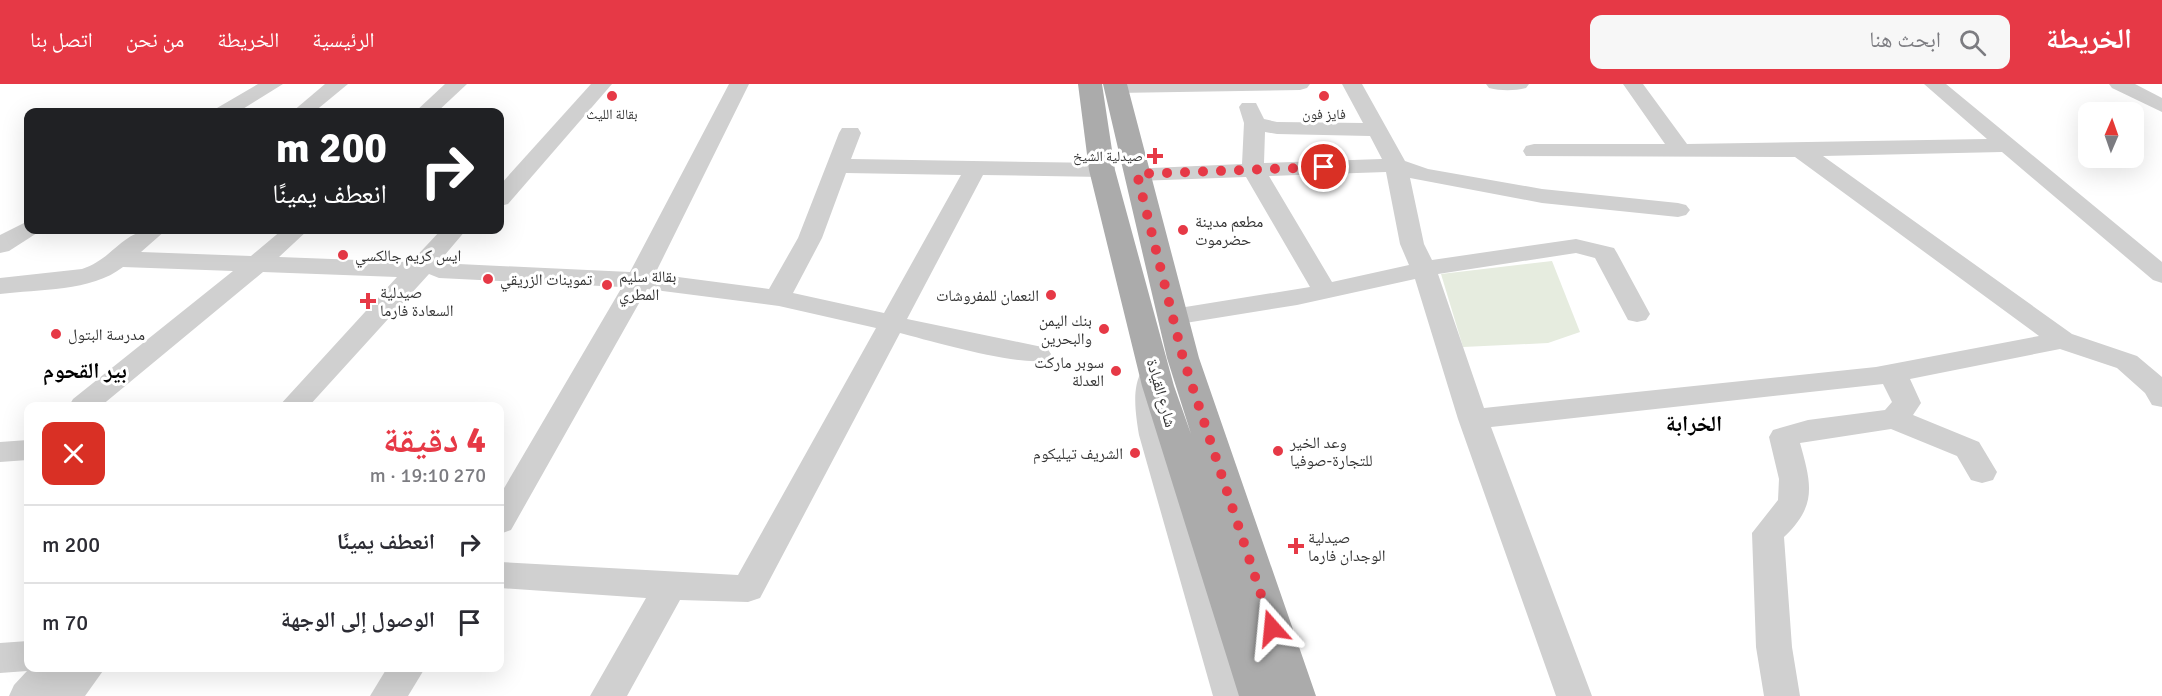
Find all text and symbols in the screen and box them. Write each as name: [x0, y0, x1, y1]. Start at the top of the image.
search box: [1590, 15, 2010, 69]
text: الخريطة: [2046, 22, 2132, 56]
text: ابحث هنا: [1869, 26, 1941, 53]
icon: search: [1956, 26, 1989, 59]
text: اتصل بنا: [30, 27, 93, 53]
text: من نحن: [126, 27, 184, 53]
text: الخريطة: [217, 27, 279, 53]
text: الرئيسية: [312, 27, 374, 53]
marker: بقالة الليث: [605, 89, 619, 103]
marker: فايز فون: [1317, 89, 1331, 103]
north arrow: [2078, 102, 2144, 168]
map controls: [2078, 102, 2144, 168]
place label: بقالة الليث: [586, 106, 638, 123]
place label: فايز فون: [1302, 106, 1346, 123]
text: 200 m: [276, 123, 387, 174]
icon: right: [408, 132, 486, 210]
pin: [1298, 141, 1349, 192]
place label: صيدلية الشيخ: [1073, 148, 1143, 166]
marker: صيدلية الشيخ: [1148, 149, 1162, 163]
icon: arrive: [1307, 150, 1340, 183]
text: انعطف يمينًا: [272, 178, 387, 211]
place label: مطعم مدينة حضرموت: [1195, 212, 1263, 250]
marker: مطعم مدينة حضرموت: [1176, 223, 1190, 237]
place label: ايس كريم جالكسي: [355, 246, 461, 268]
marker: ايس كريم جالكسي: [336, 248, 350, 262]
place label: بقالة سليم المطري: [619, 267, 676, 307]
place label: تموينات الزريقي: [500, 270, 592, 292]
marker: تموينات الزريقي: [481, 272, 495, 286]
marker: بقالة سليم المطري: [600, 278, 614, 292]
place label: صيدلية السعادة فارما: [380, 283, 453, 321]
place label: النعمان للمفروشات: [936, 286, 1039, 306]
marker: النعمان للمفروشات: [1044, 288, 1058, 302]
marker: صيدلية السعادة فارما: [361, 294, 375, 308]
place label: بنك اليمن والبحرين: [1039, 311, 1092, 349]
marker: بنك اليمن والبحرين: [1097, 322, 1111, 336]
place label: مدرسة البتول: [68, 325, 145, 345]
marker: مدرسة البتول: [49, 327, 63, 341]
place label: سوبر ماركت العدلة: [1034, 353, 1104, 391]
district label: بير القحوم: [43, 357, 127, 386]
street label: شارع القيادة: [1142, 357, 1180, 430]
marker: سوبر ماركت العدلة: [1109, 364, 1123, 378]
district label: الخرابة: [1666, 410, 1722, 437]
text: 4 دقيقة: [383, 418, 486, 463]
button: close: [42, 422, 105, 485]
place label: وعد الخير للتجارة-صوفيا: [1289, 433, 1373, 471]
place label: الشريف تيليكوم: [1033, 444, 1123, 464]
marker: وعد الخير للتجارة-صوفيا: [1271, 444, 1285, 458]
marker: الشريف تيليكوم: [1128, 446, 1142, 460]
text: 270 m · 19:10: [370, 463, 486, 488]
text: انعطف يمينًا: [337, 528, 435, 555]
icon: right: [453, 528, 486, 561]
place label: صيدلية الوجدان فارما: [1308, 528, 1385, 566]
text: 200 m: [42, 531, 100, 558]
marker: صيدلية الوجدان فارما: [1289, 539, 1303, 553]
position arrow: [1240, 596, 1304, 660]
text: الوصول إلى الوجهة: [281, 606, 435, 633]
icon: arrive: [453, 606, 486, 639]
text: 70 m: [42, 609, 88, 636]

